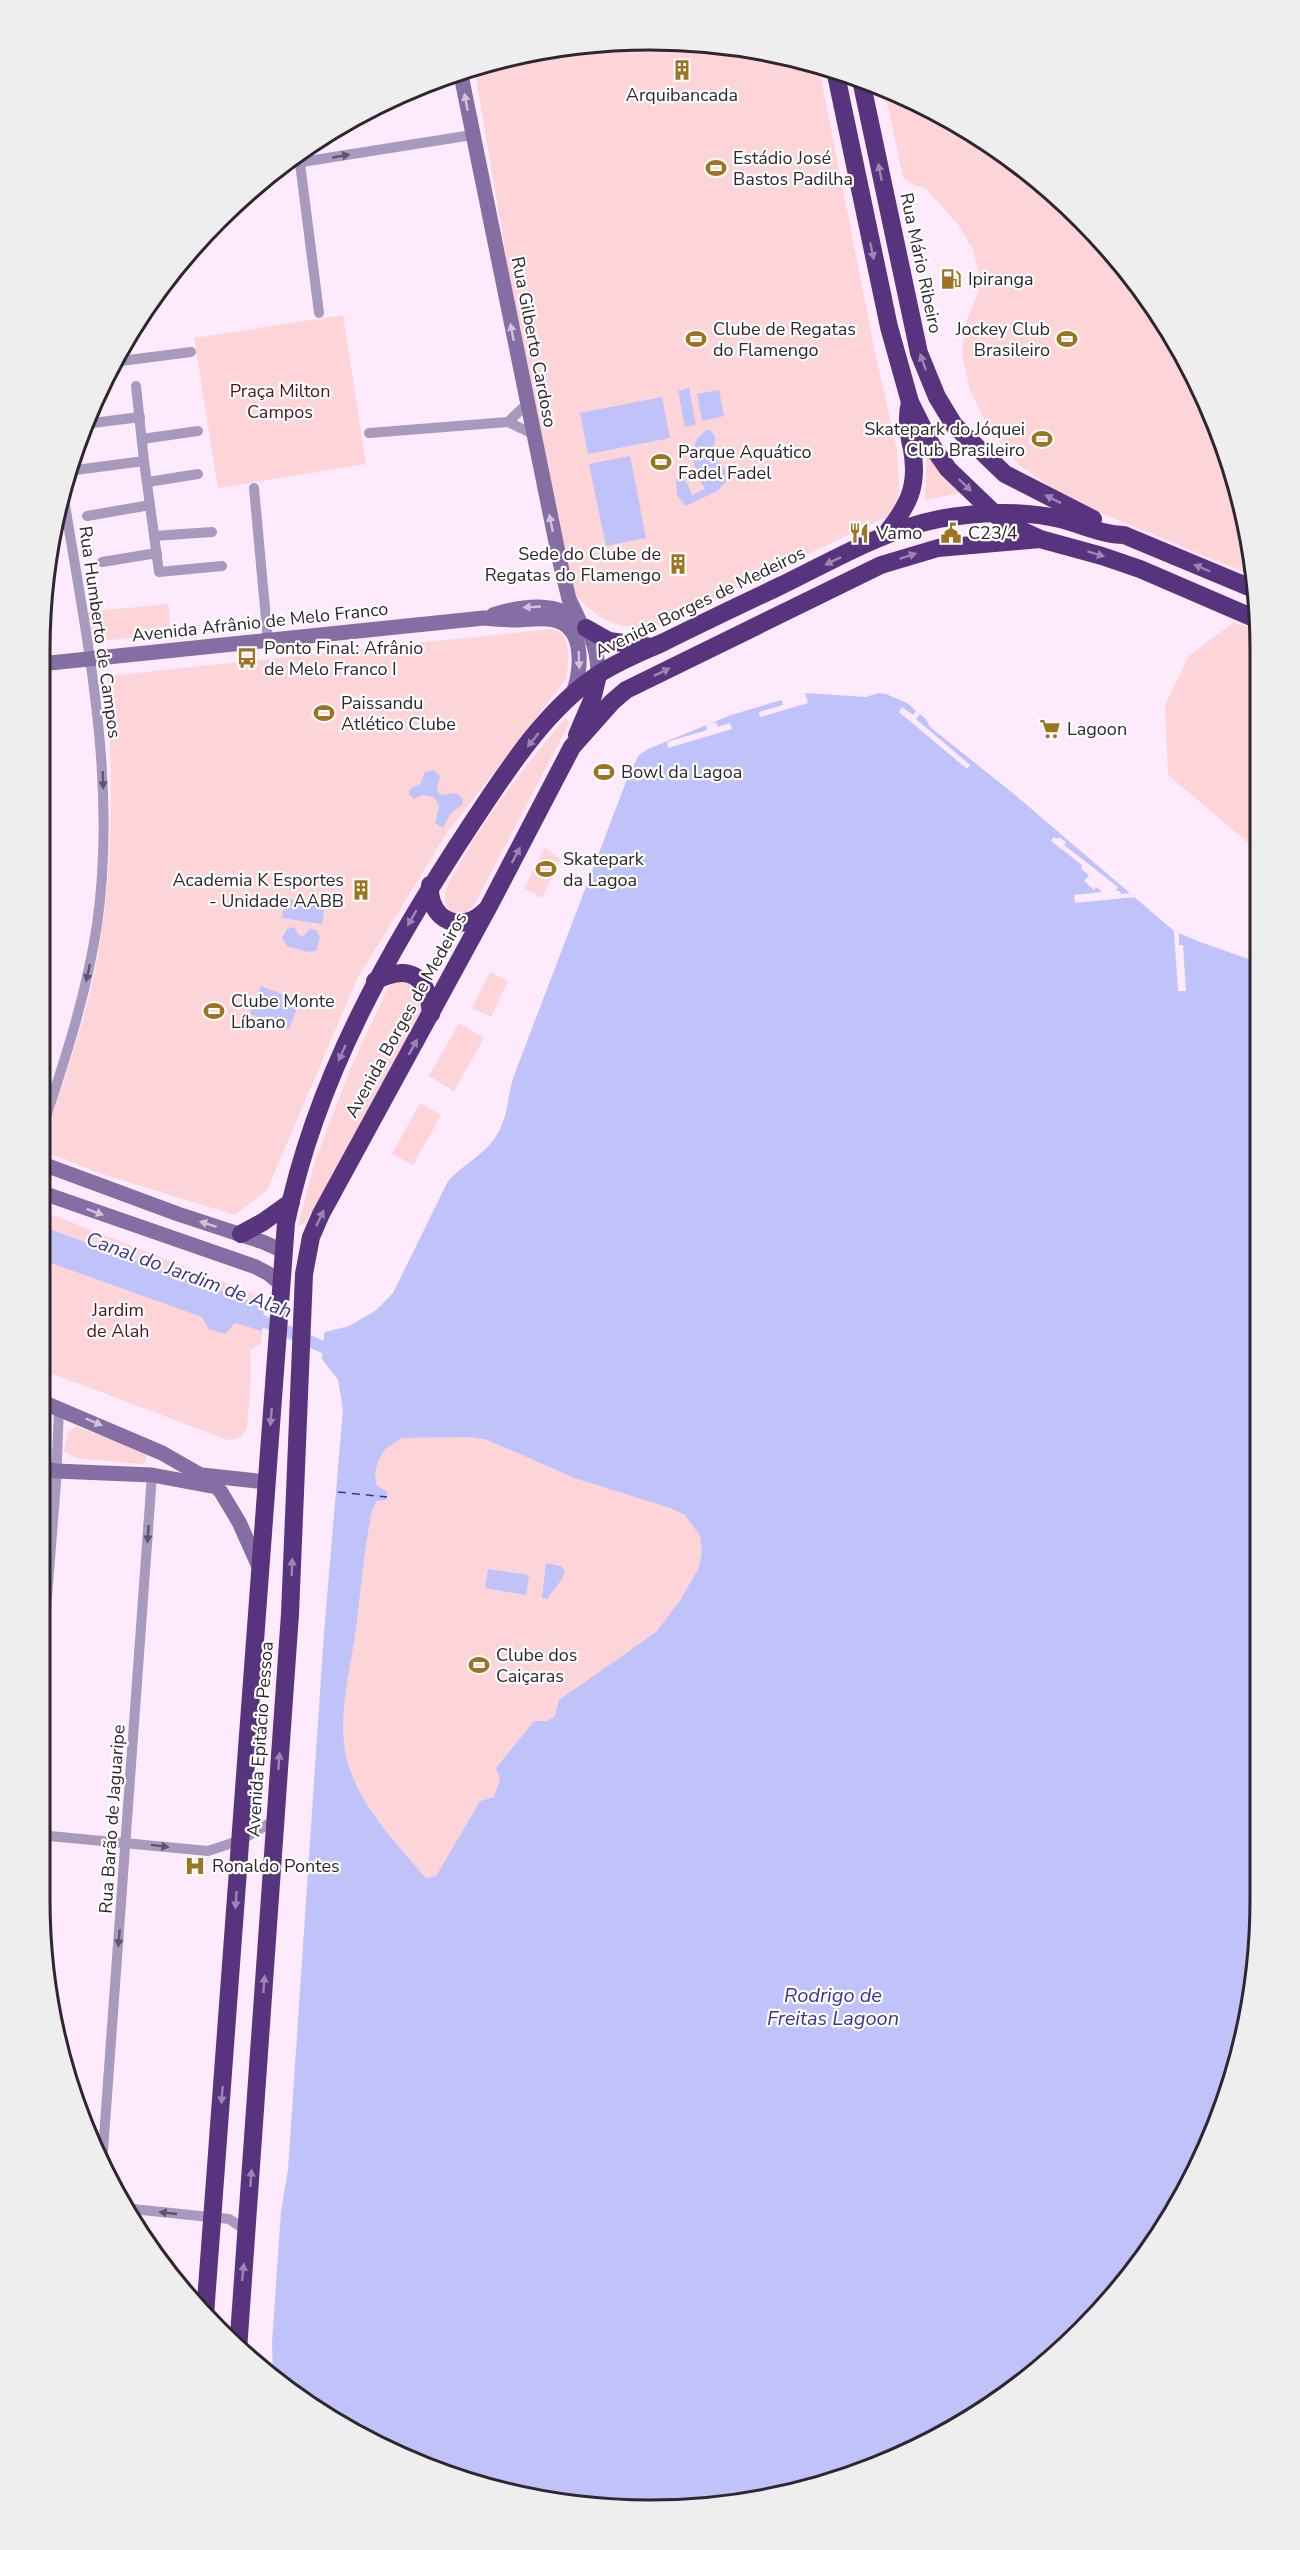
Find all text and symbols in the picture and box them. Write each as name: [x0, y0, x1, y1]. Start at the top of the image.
building icon: Arquibancada: [670, 58, 694, 82]
place label: Arquibancada: [626, 83, 738, 107]
one-way arrow: [461, 93, 470, 112]
place label: Estádio José Bastos Padilha: [733, 146, 853, 191]
one-way arrow: [331, 152, 350, 161]
sports icon: Estádio José Bastos Padilha: [704, 156, 728, 180]
one-way arrow: [875, 163, 884, 182]
street label: Rua Mário Ribeiro: [894, 190, 948, 336]
one-way arrow: [868, 241, 877, 260]
street label: Rua Gilberto Cardoso: [506, 255, 562, 429]
fuel station icon: Ipiranga: [939, 267, 963, 291]
place label: Ipiranga: [968, 267, 1033, 291]
place label: Clube de Regatas do Flamengo: [713, 317, 856, 362]
place label: Jockey Club Brasileiro: [955, 317, 1050, 362]
one-way arrow: [507, 323, 516, 342]
sports icon: Clube de Regatas do Flamengo: [684, 327, 708, 351]
sports icon: Jockey Club Brasileiro: [1055, 327, 1079, 351]
one-way arrow: [917, 353, 927, 371]
park label: Praça Milton Campos: [230, 379, 330, 424]
place label: Skatepark do Jóquei Club Brasileiro: [864, 417, 1025, 462]
sports icon: Skatepark do Jóquei Club Brasileiro: [1030, 427, 1054, 451]
place label: Parque Aquático Fadel Fadel: [678, 440, 811, 485]
sports icon: Parque Aquático Fadel Fadel: [649, 450, 673, 474]
one-way arrow: [958, 478, 972, 492]
one-way arrow: [1044, 495, 1061, 504]
one-way arrow: [546, 514, 556, 533]
restaurant icon: Vamo: [847, 521, 871, 545]
place label: Vamo: [875, 521, 922, 545]
public building icon: C23/4: [939, 521, 963, 545]
place label: C23/4: [968, 521, 1018, 545]
street label: Rua Humberto de Campos: [73, 524, 127, 740]
street label: Avenida Borges de Medeiros: [591, 541, 809, 663]
place label: Sede do Clube de Regatas do Flamengo: [485, 542, 661, 587]
one-way arrow: [1087, 550, 1105, 559]
one-way arrow: [899, 551, 917, 560]
building icon: Sede do Clube de Regatas do Flamengo: [666, 552, 690, 576]
one-way arrow: [824, 556, 841, 565]
one-way arrow: [1193, 563, 1211, 572]
street label: Avenida Afrânio de Melo Franco: [131, 597, 389, 647]
one-way arrow: [523, 602, 542, 611]
place label: Ponto Final: Afrânio de Melo Franco I: [264, 636, 423, 681]
bus stop icon: Ponto Final: Afrânio de Melo Franco I: [235, 646, 259, 670]
one-way arrow: [574, 650, 583, 669]
one-way arrow: [654, 668, 671, 677]
place label: Paissandu Atlético Clube: [341, 691, 456, 736]
sports icon: Paissandu Atlético Clube: [312, 701, 336, 725]
supermarket icon: Lagoon: [1038, 717, 1062, 741]
place label: Lagoon: [1067, 717, 1127, 741]
one-way arrow: [527, 732, 540, 747]
sports icon: Bowl da Lagoa: [592, 760, 616, 784]
place label: Bowl da Lagoa: [621, 760, 742, 784]
one-way arrow: [98, 770, 107, 789]
one-way arrow: [511, 846, 521, 863]
place label: Skatepark da Lagoa: [563, 847, 645, 892]
sports icon: Skatepark da Lagoa: [534, 857, 558, 881]
place label: Academia K Esportes - Unidade AABB: [173, 868, 344, 913]
building icon: Academia K Esportes - Unidade AABB: [349, 878, 373, 902]
street label: Avenida Borges de Medeiros: [339, 908, 473, 1122]
one-way arrow: [406, 910, 417, 926]
one-way arrow: [82, 964, 92, 983]
place label: Clube Monte Líbano: [231, 989, 335, 1034]
sports icon: Clube Monte Líbano: [202, 999, 226, 1023]
one-way arrow: [408, 1038, 418, 1055]
one-way arrow: [337, 1045, 347, 1063]
one-way arrow: [86, 1208, 104, 1217]
one-way arrow: [315, 1210, 324, 1227]
one-way arrow: [199, 1219, 217, 1228]
water label: Canal do Jardim de Alah: [83, 1227, 295, 1323]
park label: Jardim de Alah: [87, 1299, 149, 1342]
one-way arrow: [266, 1408, 276, 1427]
one-way arrow: [85, 1418, 103, 1427]
one-way arrow: [144, 1524, 153, 1543]
one-way arrow: [287, 1557, 296, 1576]
street label: Avenida Epitácio Pessoa: [241, 1640, 279, 1838]
place label: Clube dos Caiçaras: [496, 1643, 577, 1688]
sports icon: Clube dos Caiçaras: [467, 1653, 491, 1677]
street label: Rua Barão de Jaguaripe: [93, 1724, 131, 1914]
one-way arrow: [274, 1752, 284, 1771]
one-way arrow: [151, 1841, 170, 1850]
hospital icon: Ronaldo Pontes: [183, 1854, 207, 1878]
place label: Ronaldo Pontes: [212, 1854, 340, 1878]
one-way arrow: [231, 1891, 241, 1910]
one-way arrow: [115, 1928, 124, 1947]
one-way arrow: [259, 1974, 269, 1993]
water label: Rodrigo de Freitas Lagoon: [767, 1982, 899, 2032]
one-way arrow: [217, 2085, 226, 2104]
one-way arrow: [246, 2169, 255, 2188]
one-way arrow: [158, 2208, 177, 2218]
one-way arrow: [238, 2263, 248, 2282]

